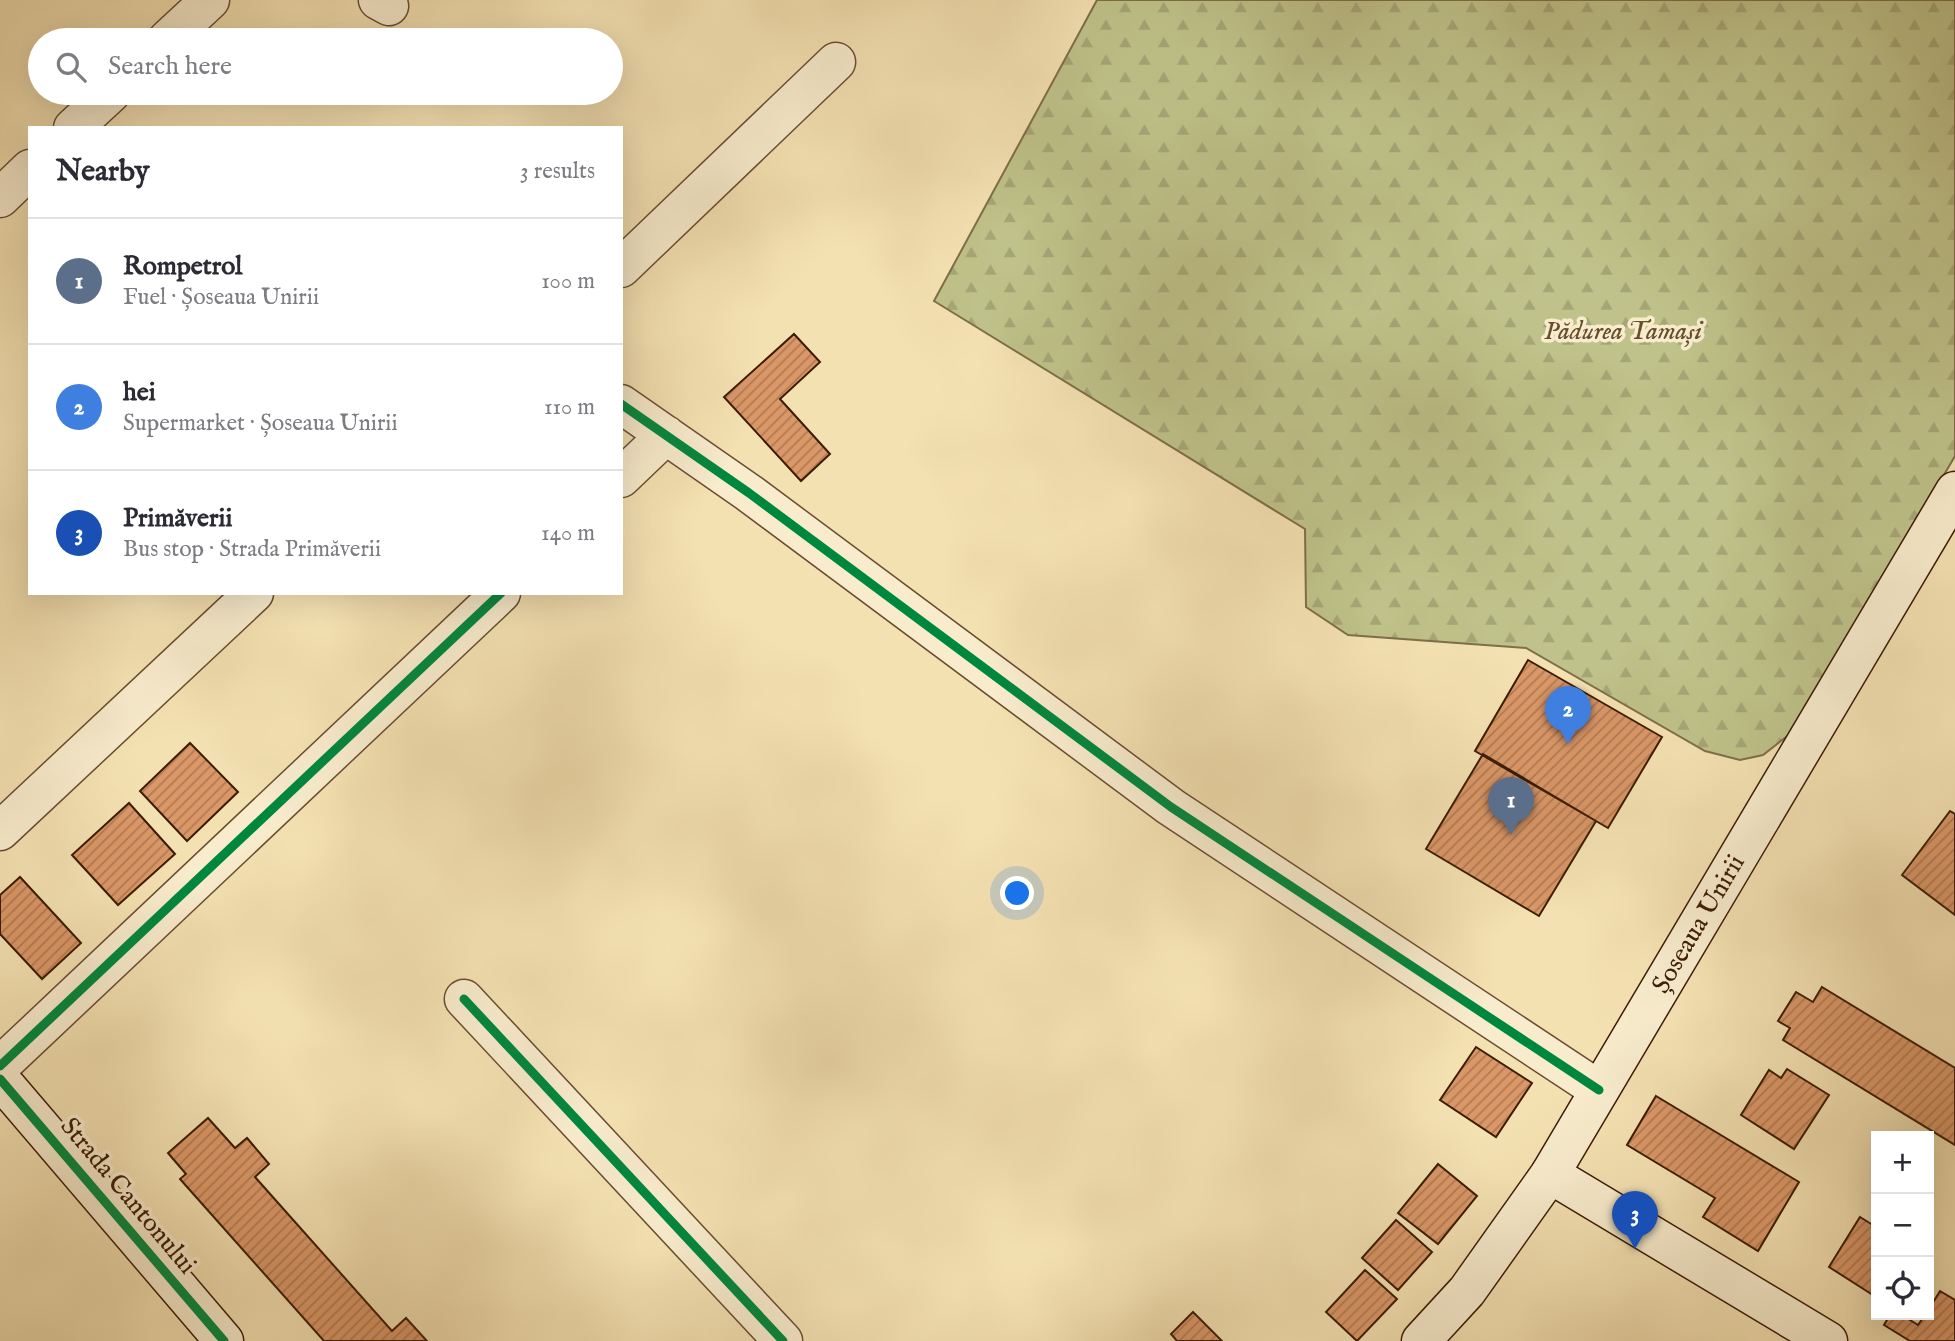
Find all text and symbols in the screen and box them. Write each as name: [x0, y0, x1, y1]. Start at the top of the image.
search box: [28, 28, 623, 105]
icon: search: [52, 48, 90, 86]
text: Search here: [108, 50, 232, 83]
text: Nearby: [56, 153, 149, 191]
text: 3 results: [520, 157, 595, 186]
text: Rompetrol: [123, 250, 242, 283]
text: 1: [75, 267, 83, 296]
text: 100 m: [541, 267, 595, 296]
text: Fuel · Șoseaua Unirii: [123, 283, 319, 312]
park label: Pădurea Tamași: [1544, 315, 1703, 348]
text: hei: [123, 376, 156, 409]
text: 2: [74, 393, 84, 422]
text: 110 m: [544, 393, 595, 422]
text: Supermarket · Șoseaua Unirii: [123, 409, 398, 438]
text: Primăverii: [123, 502, 232, 535]
text: 3: [75, 519, 83, 548]
text: 140 m: [541, 519, 595, 548]
text: Bus stop · Strada Primăverii: [123, 535, 381, 564]
pin: 2: [1545, 686, 1591, 744]
pin: 1: [1488, 777, 1534, 835]
street label: Șoseaua Unirii: [1644, 849, 1752, 999]
your location: [1000, 876, 1034, 910]
street label: Strada Cantonului: [53, 1111, 203, 1281]
map controls: [1871, 1131, 1934, 1320]
button: +: [1871, 1131, 1934, 1194]
pin: 3: [1612, 1191, 1658, 1249]
button: −: [1871, 1194, 1934, 1257]
button: locate: [1871, 1257, 1934, 1320]

